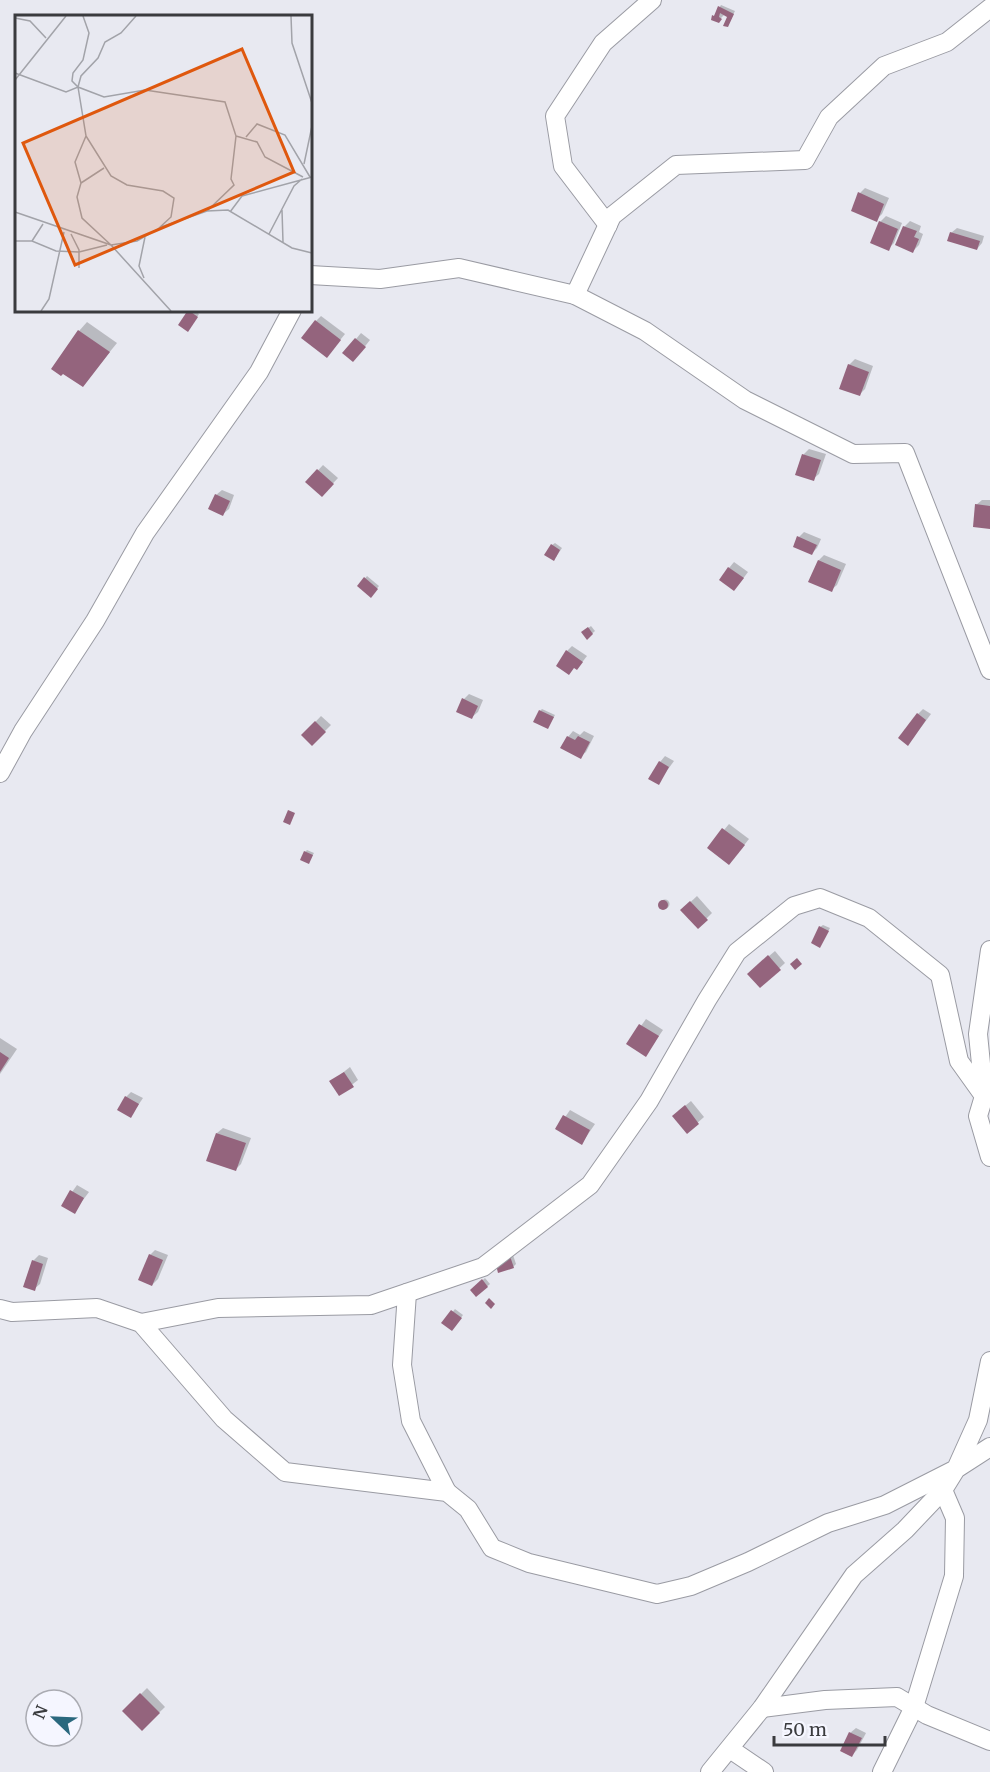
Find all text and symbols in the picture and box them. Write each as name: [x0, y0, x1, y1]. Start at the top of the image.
inset map: [15, 15, 312, 312]
north arrow: [24, 1688, 84, 1748]
text: N: [29, 1702, 52, 1722]
scale bar: [774, 1709, 885, 1747]
text: 50 m: [783, 1718, 827, 1741]

